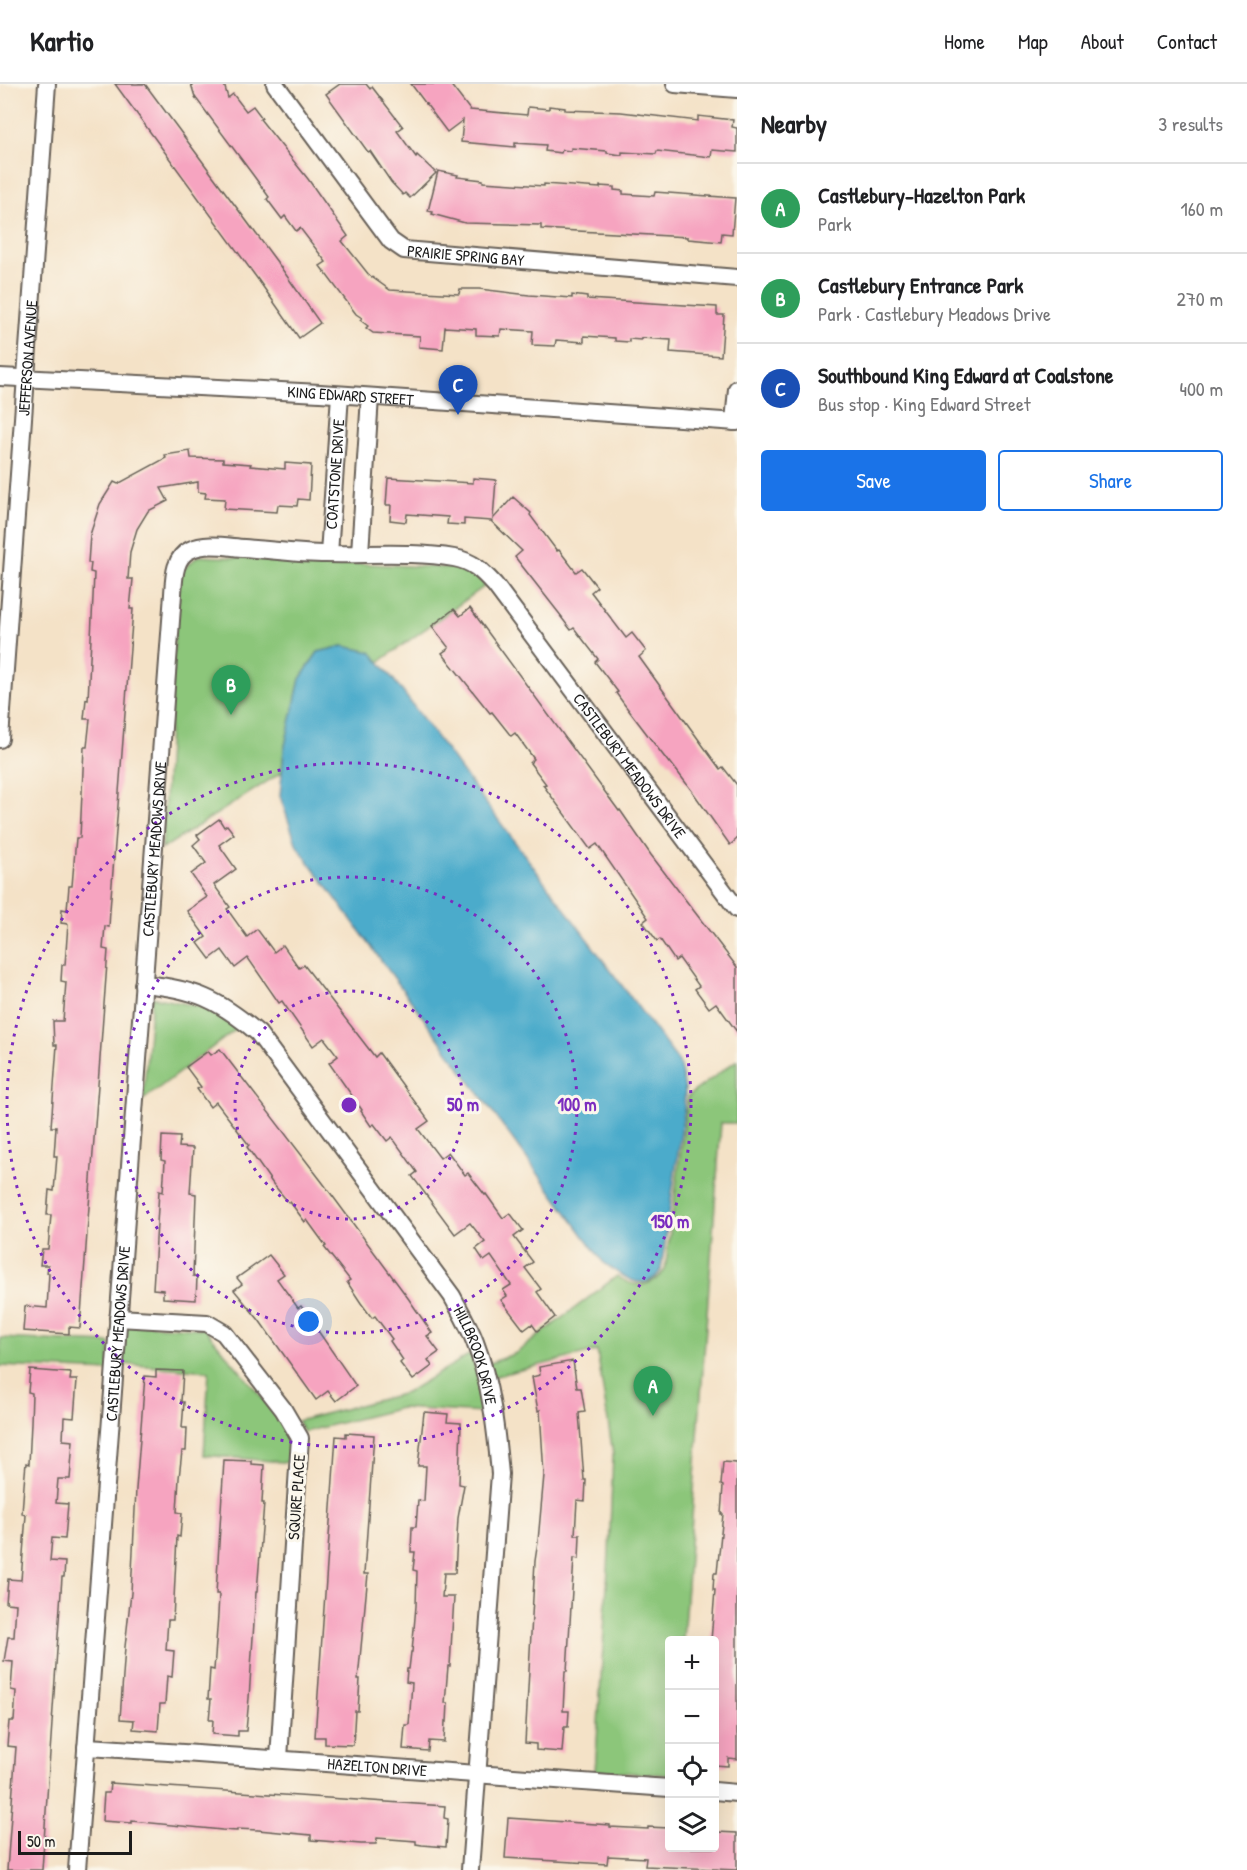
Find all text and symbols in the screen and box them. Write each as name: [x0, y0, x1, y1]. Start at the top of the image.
text: Kartio: [30, 22, 94, 60]
text: Home: [944, 27, 985, 56]
text: Map: [1018, 27, 1048, 56]
text: About: [1081, 27, 1124, 56]
text: Contact: [1157, 27, 1217, 56]
text: Nearby: [761, 106, 827, 141]
text: 3 results: [1158, 110, 1223, 137]
text: Castlebury-Hazelton Park: [818, 180, 1025, 210]
text: A: [776, 195, 785, 222]
text: 160 m: [1181, 195, 1223, 222]
text: Park: [818, 210, 851, 237]
street label: PRAIRIE SPRING BAY: [406, 239, 525, 271]
text: Castlebury Entrance Park: [818, 270, 1023, 300]
text: B: [775, 285, 786, 312]
text: 270 m: [1177, 285, 1223, 312]
street label: JEFFERSON AVENUE: [12, 299, 42, 417]
text: Park · Castlebury Meadows Drive: [818, 300, 1051, 327]
text: Southbound King Edward at Coalstone: [818, 360, 1114, 390]
pin: C: [438, 366, 478, 415]
text: C: [775, 375, 786, 402]
text: 400 m: [1179, 375, 1223, 402]
street label: KING EDWARD STREET: [287, 380, 415, 411]
text: Bus stop · King Edward Street: [818, 390, 1031, 417]
street label: COATSTONE DRIVE: [320, 418, 349, 530]
button: Save: [761, 450, 986, 511]
button: Share: [998, 450, 1223, 511]
pin: B: [212, 666, 250, 715]
street label: CASTLEBURY MEADOWS DRIVE: [568, 688, 691, 843]
street label: CASTLEBURY MEADOWS DRIVE: [136, 760, 171, 937]
text: 50 m: [447, 1092, 479, 1117]
text: 100 m: [557, 1092, 597, 1117]
centre of rings: [339, 1095, 359, 1115]
text: 150 m: [651, 1209, 689, 1234]
street label: CASTLEBURY MEADOWS DRIVE: [100, 1245, 135, 1422]
street label: HILLBROOK DRIVE: [449, 1302, 502, 1406]
your location: [294, 1307, 323, 1336]
pin: A: [634, 1366, 672, 1416]
street label: SQUIRE PLACE: [282, 1453, 310, 1541]
map controls: [665, 1636, 719, 1852]
button: +: [665, 1636, 719, 1690]
button: −: [665, 1690, 719, 1744]
button: locate: [665, 1744, 719, 1798]
street label: HAZELTON DRIVE: [327, 1752, 428, 1781]
button: layers: [665, 1798, 719, 1852]
scale bar: [18, 1828, 132, 1856]
text: 50 m: [27, 1830, 56, 1852]

